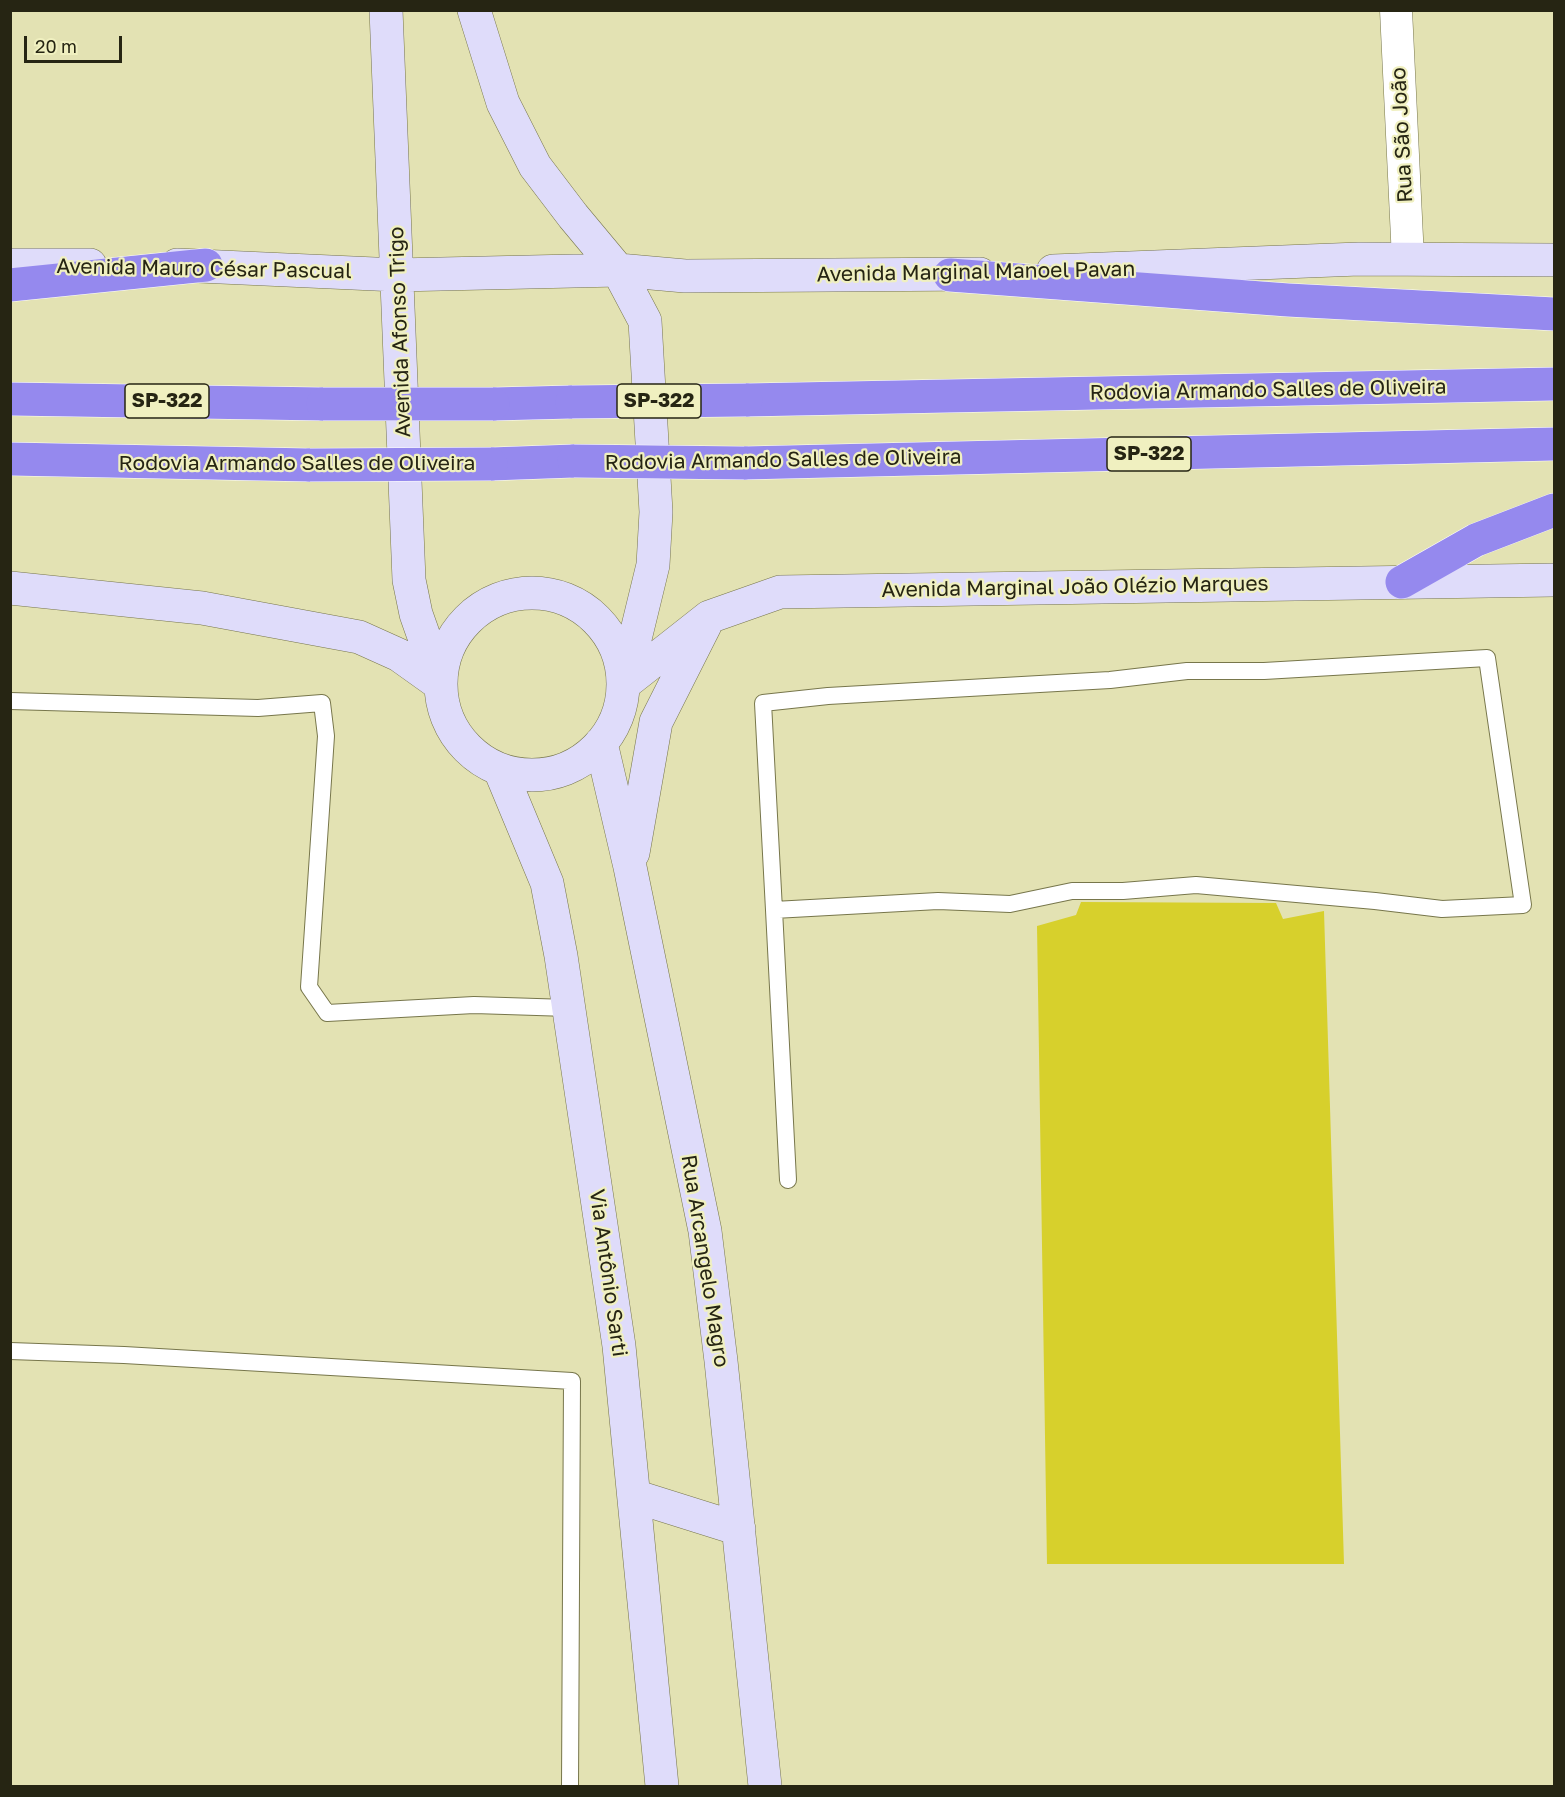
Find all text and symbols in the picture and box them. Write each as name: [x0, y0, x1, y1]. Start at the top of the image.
scale bar: [27, 24, 124, 62]
text: 20 m: [35, 35, 77, 57]
street label: Rua São João: [1386, 67, 1418, 203]
street label: Avenida Afonso Trigo: [384, 226, 416, 438]
street label: Avenida Mauro César Pascual: [56, 254, 352, 284]
street label: Avenida Marginal Manoel Pavan: [817, 257, 1135, 287]
street label: Rodovia Armando Salles de Oliveira: [1089, 374, 1447, 406]
road number: SP-322: [125, 384, 209, 418]
road number: SP-322: [617, 384, 701, 418]
road number: SP-322: [1107, 437, 1191, 471]
street label: Rodovia Armando Salles de Oliveira: [604, 444, 962, 476]
street label: Rodovia Armando Salles de Oliveira: [119, 450, 475, 476]
street label: Avenida Marginal João Olézio Marques: [881, 571, 1269, 603]
street label: Rua Arcangelo Magro: [676, 1153, 734, 1369]
street label: Via Antônio Sarti: [584, 1188, 632, 1358]

